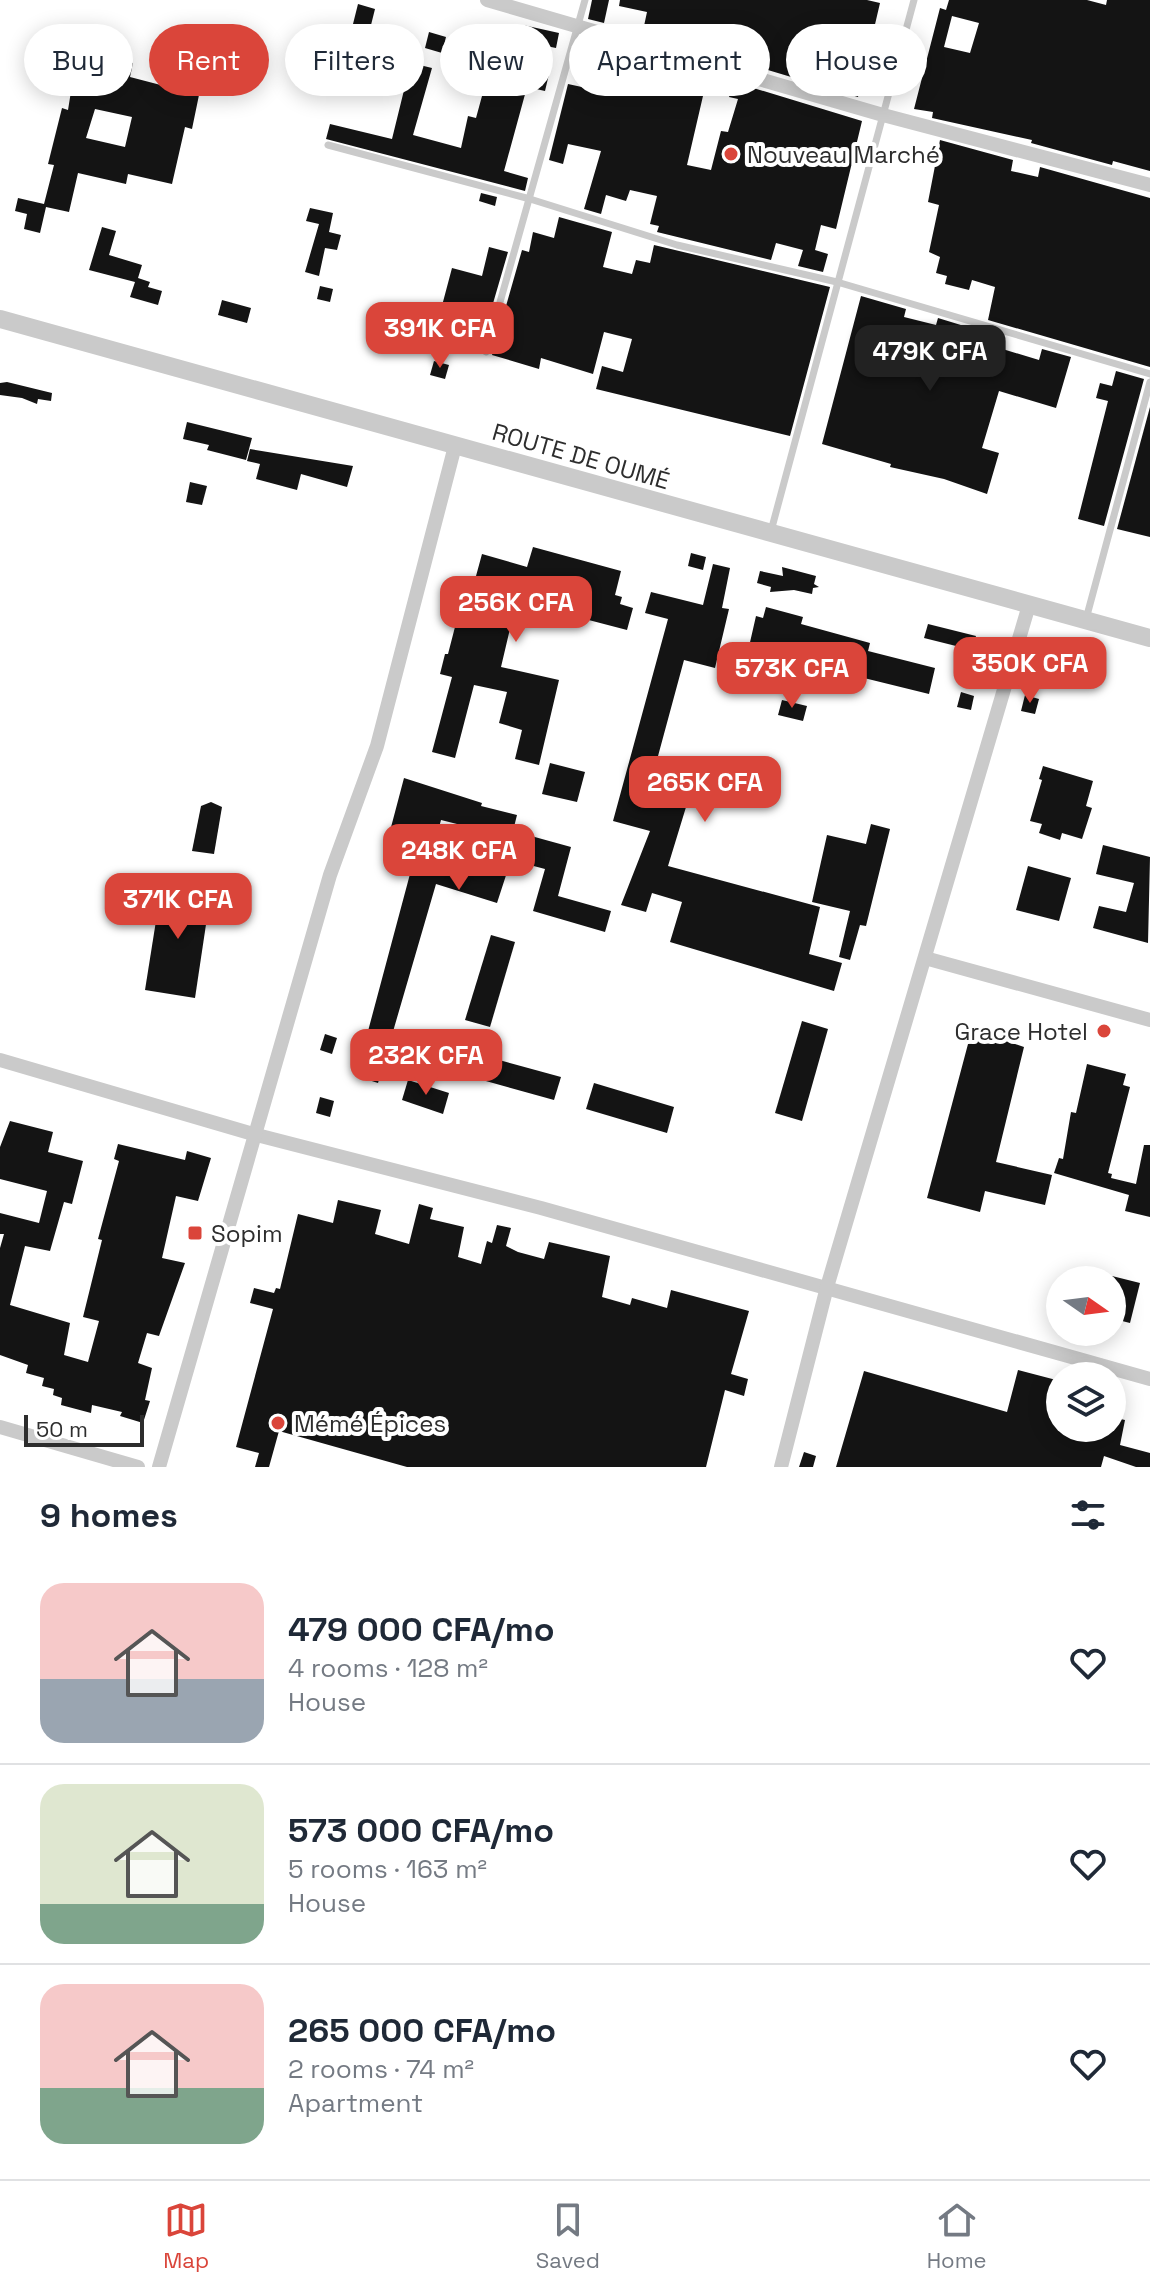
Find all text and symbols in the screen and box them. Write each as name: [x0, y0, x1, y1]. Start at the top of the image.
chip: Buy: [24, 24, 133, 96]
chip: Rent: [149, 24, 269, 96]
chip: Filters: [285, 24, 424, 96]
chip: New: [440, 24, 553, 96]
chip: Apartment: [569, 24, 770, 96]
chip: House: [786, 24, 927, 96]
place label: Nouveau Marché: [747, 139, 940, 170]
marker: Nouveau Marché: [722, 145, 740, 163]
pin: 391K CFA: [357, 302, 523, 370]
text: 391K CFA: [384, 311, 496, 345]
pin: 479K CFA: [847, 325, 1013, 393]
text: 479K CFA: [873, 334, 987, 368]
street label: ROUTE DE OUMÉ: [489, 416, 673, 496]
pin: 256K CFA: [433, 576, 599, 644]
text: 256K CFA: [458, 585, 574, 619]
pin: 350K CFA: [947, 637, 1113, 705]
pin: 573K CFA: [709, 642, 875, 710]
text: 350K CFA: [971, 646, 1089, 680]
text: 573K CFA: [735, 651, 849, 685]
pin: 265K CFA: [622, 756, 788, 824]
text: 265K CFA: [647, 765, 763, 799]
pin: 248K CFA: [376, 824, 542, 892]
text: 248K CFA: [401, 833, 517, 867]
pin: 371K CFA: [95, 873, 261, 941]
text: 371K CFA: [123, 882, 233, 916]
place label: Grace Hotel: [955, 1016, 1088, 1047]
marker: Grace Hotel: [1095, 1022, 1113, 1040]
pin: 232K CFA: [343, 1029, 509, 1097]
text: 232K CFA: [368, 1038, 484, 1072]
place label: Sopim: [211, 1218, 283, 1249]
marker: Sopim: [186, 1224, 204, 1242]
north arrow: [1046, 1266, 1126, 1346]
map controls: [1046, 1266, 1126, 1442]
button: layers: [1046, 1362, 1126, 1442]
place label: Mémé Épices: [294, 1408, 446, 1439]
scale bar: [24, 1411, 144, 1447]
marker: Mémé Épices: [269, 1414, 287, 1432]
text: 50 m: [36, 1415, 88, 1443]
icon: filters: [1066, 1493, 1110, 1537]
text: 9 homes: [40, 1494, 178, 1537]
text: 479 000 CFA/mo: [288, 1608, 555, 1651]
icon: home: [104, 1615, 200, 1711]
icon: heart: [1066, 1641, 1110, 1685]
text: 4 rooms · 128 m²: [288, 1651, 488, 1685]
text: House: [288, 1685, 366, 1719]
text: 573 000 CFA/mo: [288, 1809, 554, 1852]
icon: home: [104, 1816, 200, 1912]
icon: heart: [1066, 1842, 1110, 1886]
text: 5 rooms · 163 m²: [288, 1852, 487, 1886]
text: House: [288, 1886, 366, 1920]
text: 265 000 CFA/mo: [288, 2009, 556, 2052]
icon: home: [104, 2016, 200, 2112]
icon: heart: [1066, 2042, 1110, 2086]
text: 2 rooms · 74 m²: [288, 2052, 474, 2086]
text: Apartment: [288, 2086, 423, 2120]
tab: Map: [163, 2198, 209, 2274]
tab: Saved: [536, 2198, 600, 2274]
tab: Home: [927, 2198, 987, 2274]

